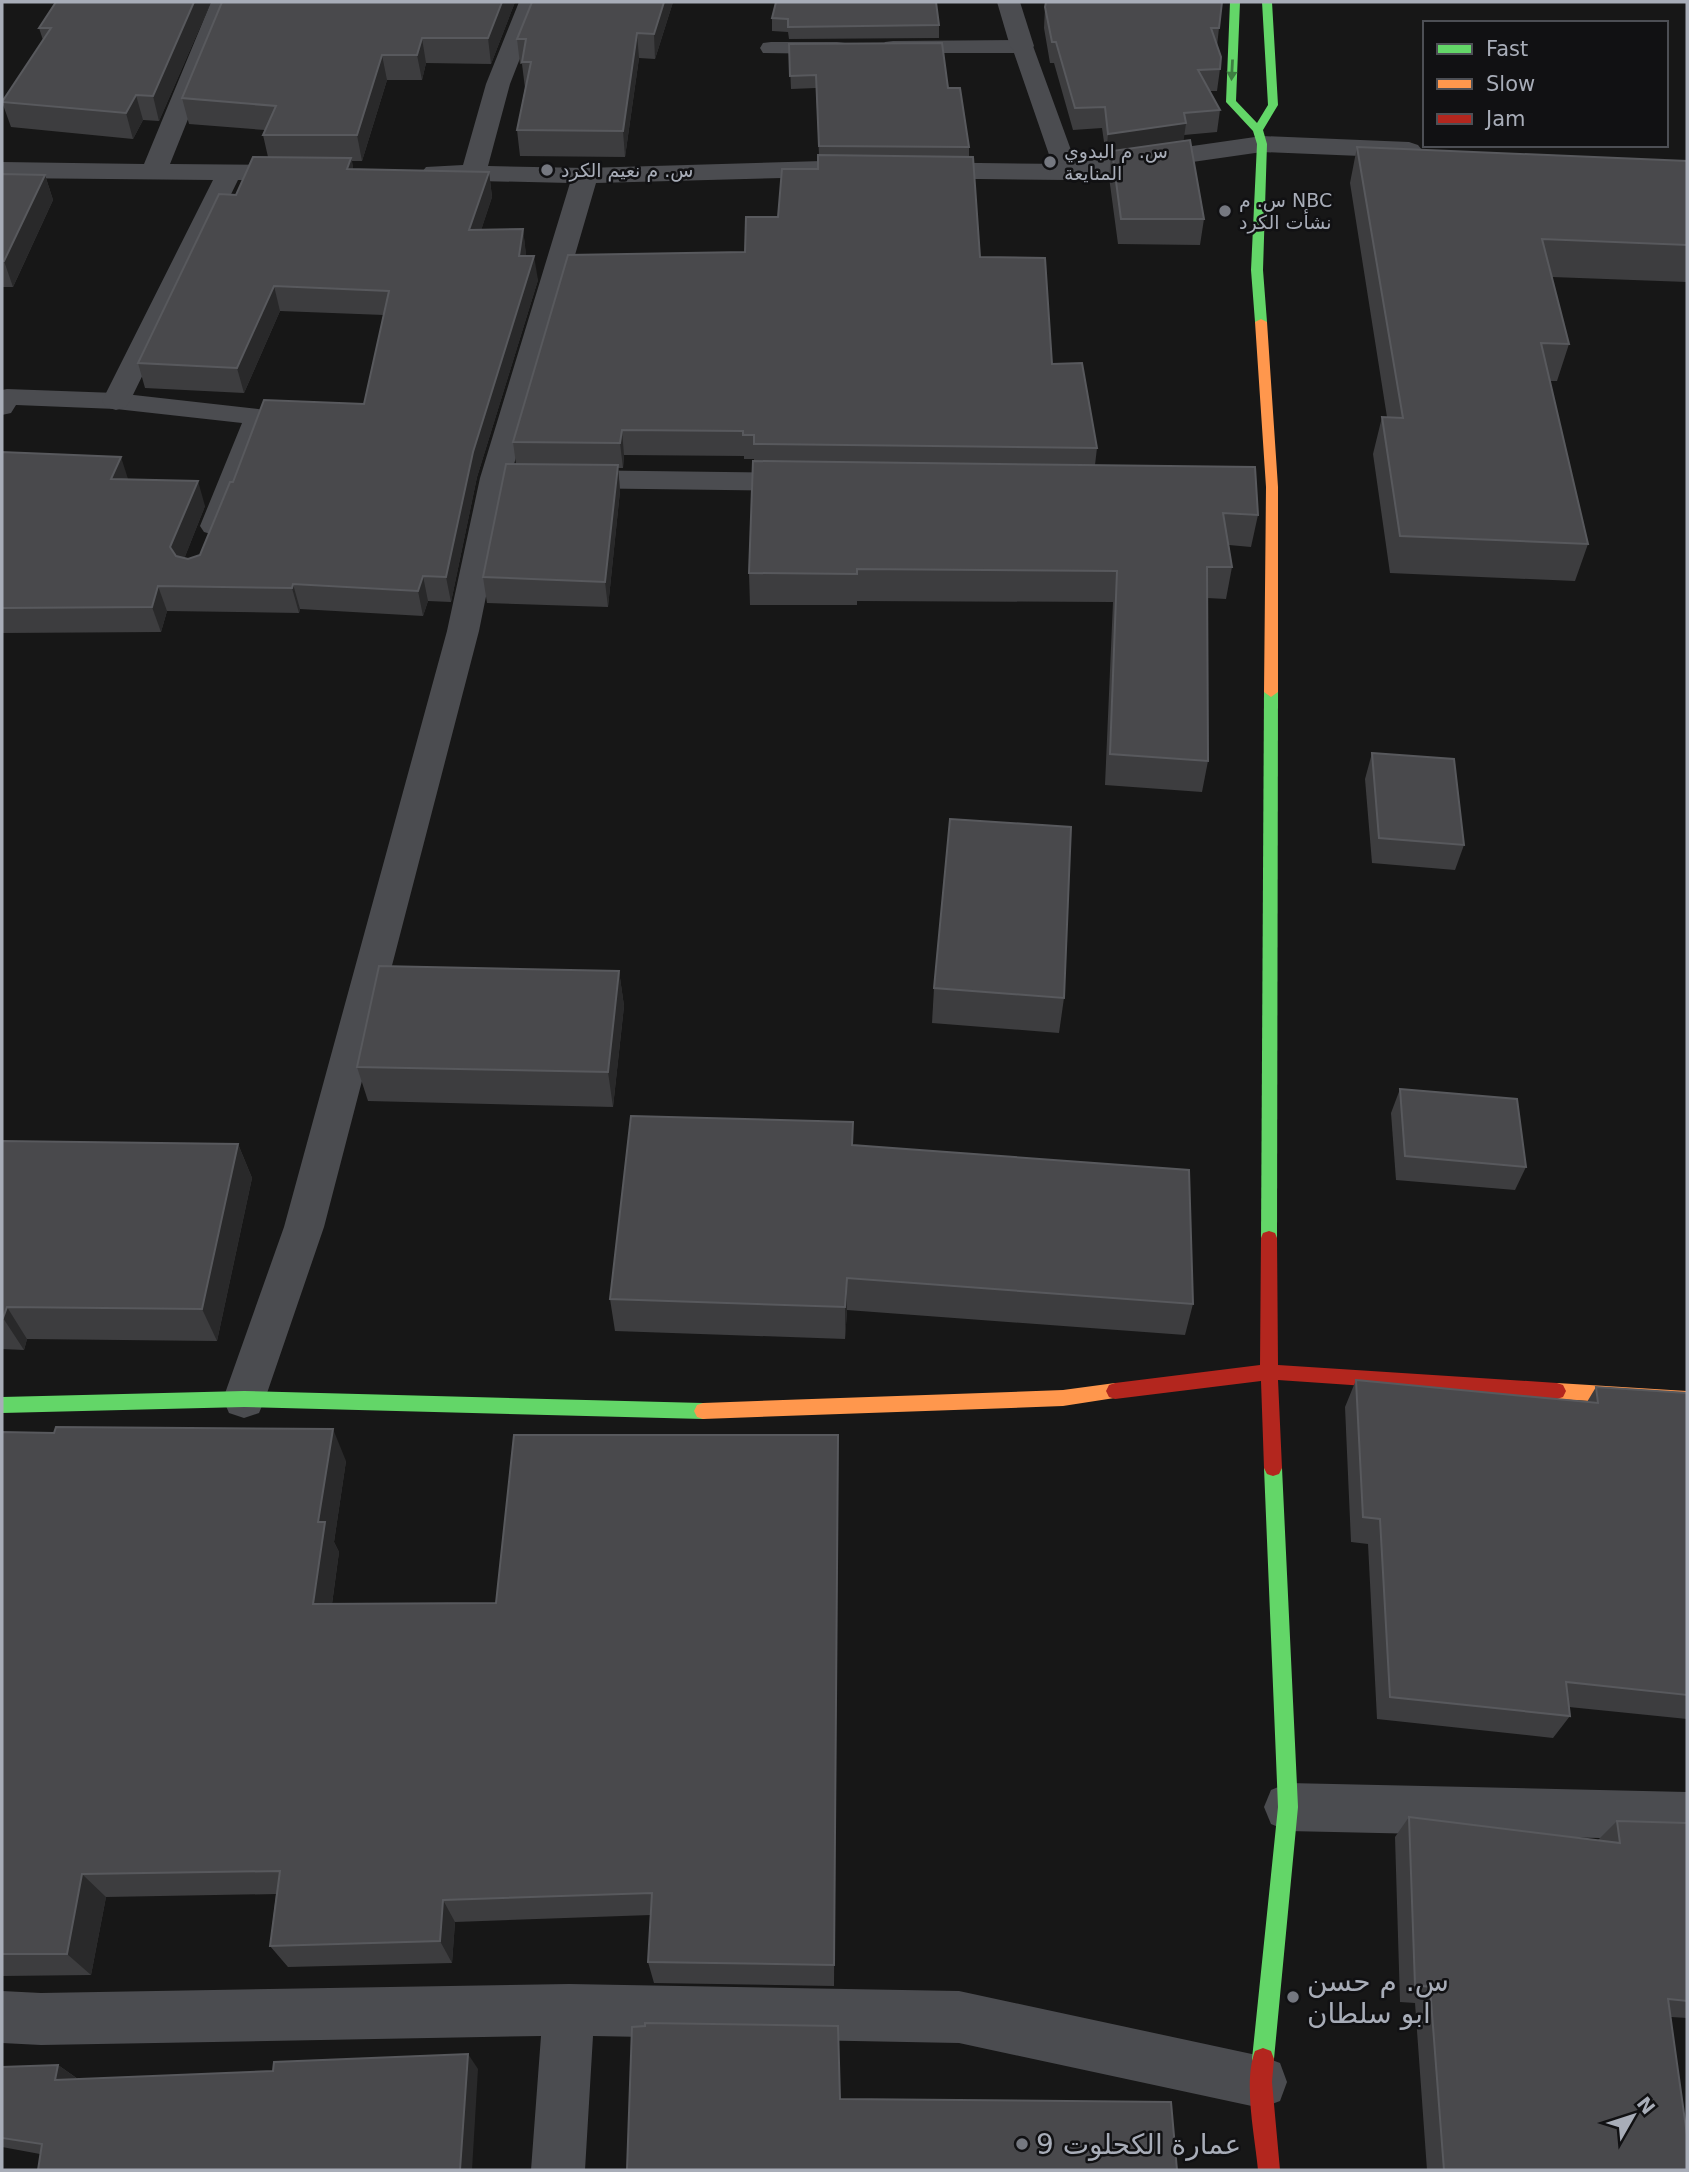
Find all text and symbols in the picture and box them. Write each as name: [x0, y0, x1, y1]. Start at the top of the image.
legend: [1423, 21, 1668, 147]
text: Fast: [1486, 37, 1528, 61]
one-way arrow: [1227, 59, 1238, 81]
text: Slow: [1486, 72, 1535, 96]
text: Jam: [1484, 107, 1526, 131]
place label: س. م البدوي المنايعة: [1064, 140, 1168, 184]
marker: س. م البدوي المنايعة: [1042, 154, 1058, 170]
place label: س. م نعيم الكرد: [561, 159, 693, 182]
marker: س. م نعيم الكرد: [539, 162, 555, 178]
place label: س. م NBC نشأت الكرد: [1239, 189, 1332, 234]
marker: س. م NBC نشأت الكرد: [1217, 203, 1233, 219]
place label: س. م حسن ابو سلطان: [1307, 1965, 1449, 2030]
marker: س. م حسن ابو سلطان: [1285, 1989, 1301, 2005]
north arrow: [1598, 2081, 1668, 2151]
text: N: [1633, 2092, 1660, 2118]
place label: عمارة الكحلوت 9: [1036, 2128, 1241, 2161]
marker: عمارة الكحلوت 9: [1014, 2136, 1030, 2152]

